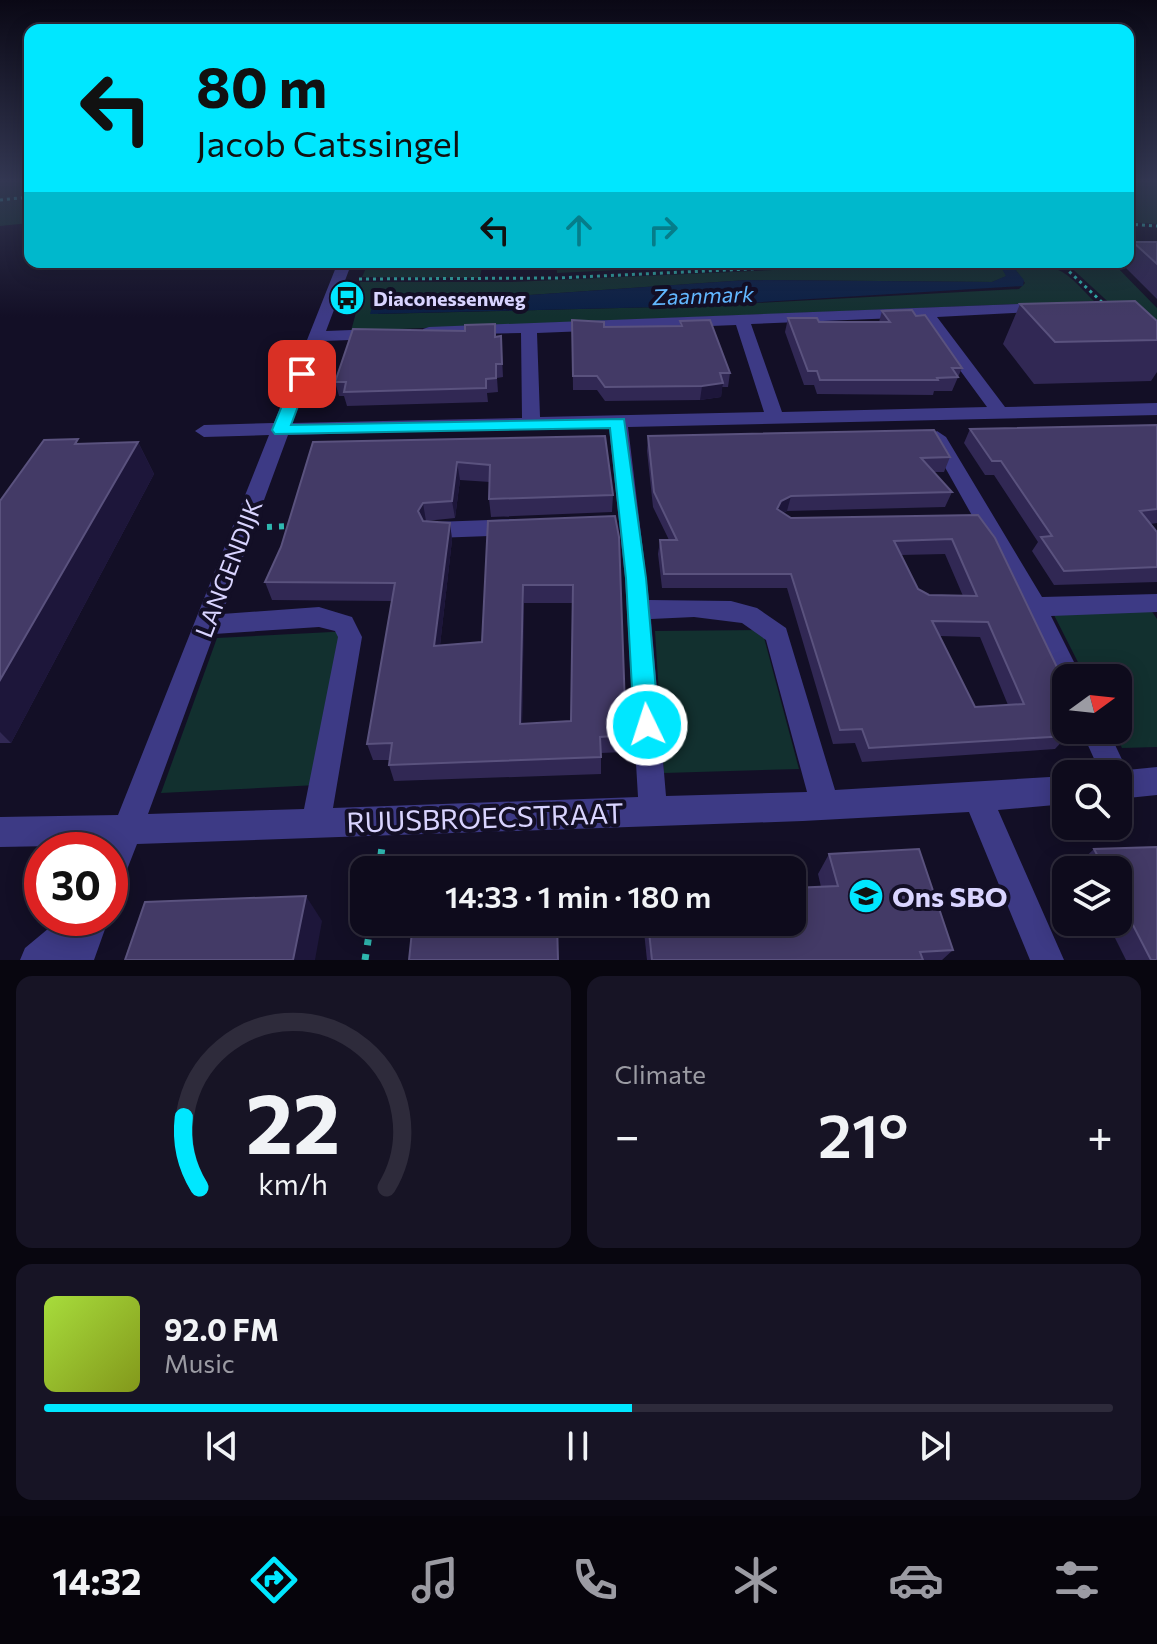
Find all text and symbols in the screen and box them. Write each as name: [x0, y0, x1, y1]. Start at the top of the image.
text: 80 m: [196, 51, 327, 120]
icon: left: [64, 56, 168, 160]
text: Jacob Catssingel: [196, 120, 461, 164]
icon: left: [473, 208, 517, 252]
icon: ahead: [557, 208, 601, 252]
icon: right: [641, 208, 685, 252]
bus stop icon: Diaconessenweg: [328, 279, 366, 317]
water label: Zaanmark: [651, 280, 755, 310]
place label: Diaconessenweg: [373, 286, 526, 310]
pin: [268, 340, 336, 408]
icon: arrive: [280, 352, 324, 396]
street label: LANGENDIJK: [188, 495, 268, 641]
north arrow: [1052, 664, 1132, 744]
map controls: [1052, 664, 1132, 936]
position arrow: [605, 683, 689, 767]
button: search: [1052, 760, 1132, 840]
street label: RUUSBROECSTRAAT: [346, 795, 624, 839]
speed limit sign: 30: [24, 832, 128, 936]
button: layers: [1052, 856, 1132, 936]
text: 14:33 · 1 min · 180 m: [445, 877, 711, 914]
school or university icon: Ons SBO: [847, 877, 885, 915]
place label: Ons SBO: [892, 879, 1008, 913]
text: Climate: [615, 1058, 706, 1089]
text: 22: [246, 1069, 341, 1171]
text: 21°: [818, 1097, 909, 1170]
text: −: [615, 1107, 640, 1161]
text: +: [1087, 1107, 1113, 1161]
text: km/h: [258, 1166, 328, 1201]
text: 92.0 FM: [164, 1310, 279, 1347]
text: Music: [164, 1347, 235, 1378]
icon: previous: [200, 1424, 244, 1468]
icon: pause: [556, 1424, 600, 1468]
icon: next: [913, 1424, 957, 1468]
icon: directions: [246, 1552, 302, 1608]
icon: music: [407, 1552, 463, 1608]
icon: phone: [567, 1552, 623, 1608]
icon: climate: [728, 1552, 784, 1608]
icon: car: [888, 1552, 944, 1608]
icon: filters: [1049, 1552, 1105, 1608]
text: 14:32: [52, 1558, 141, 1602]

